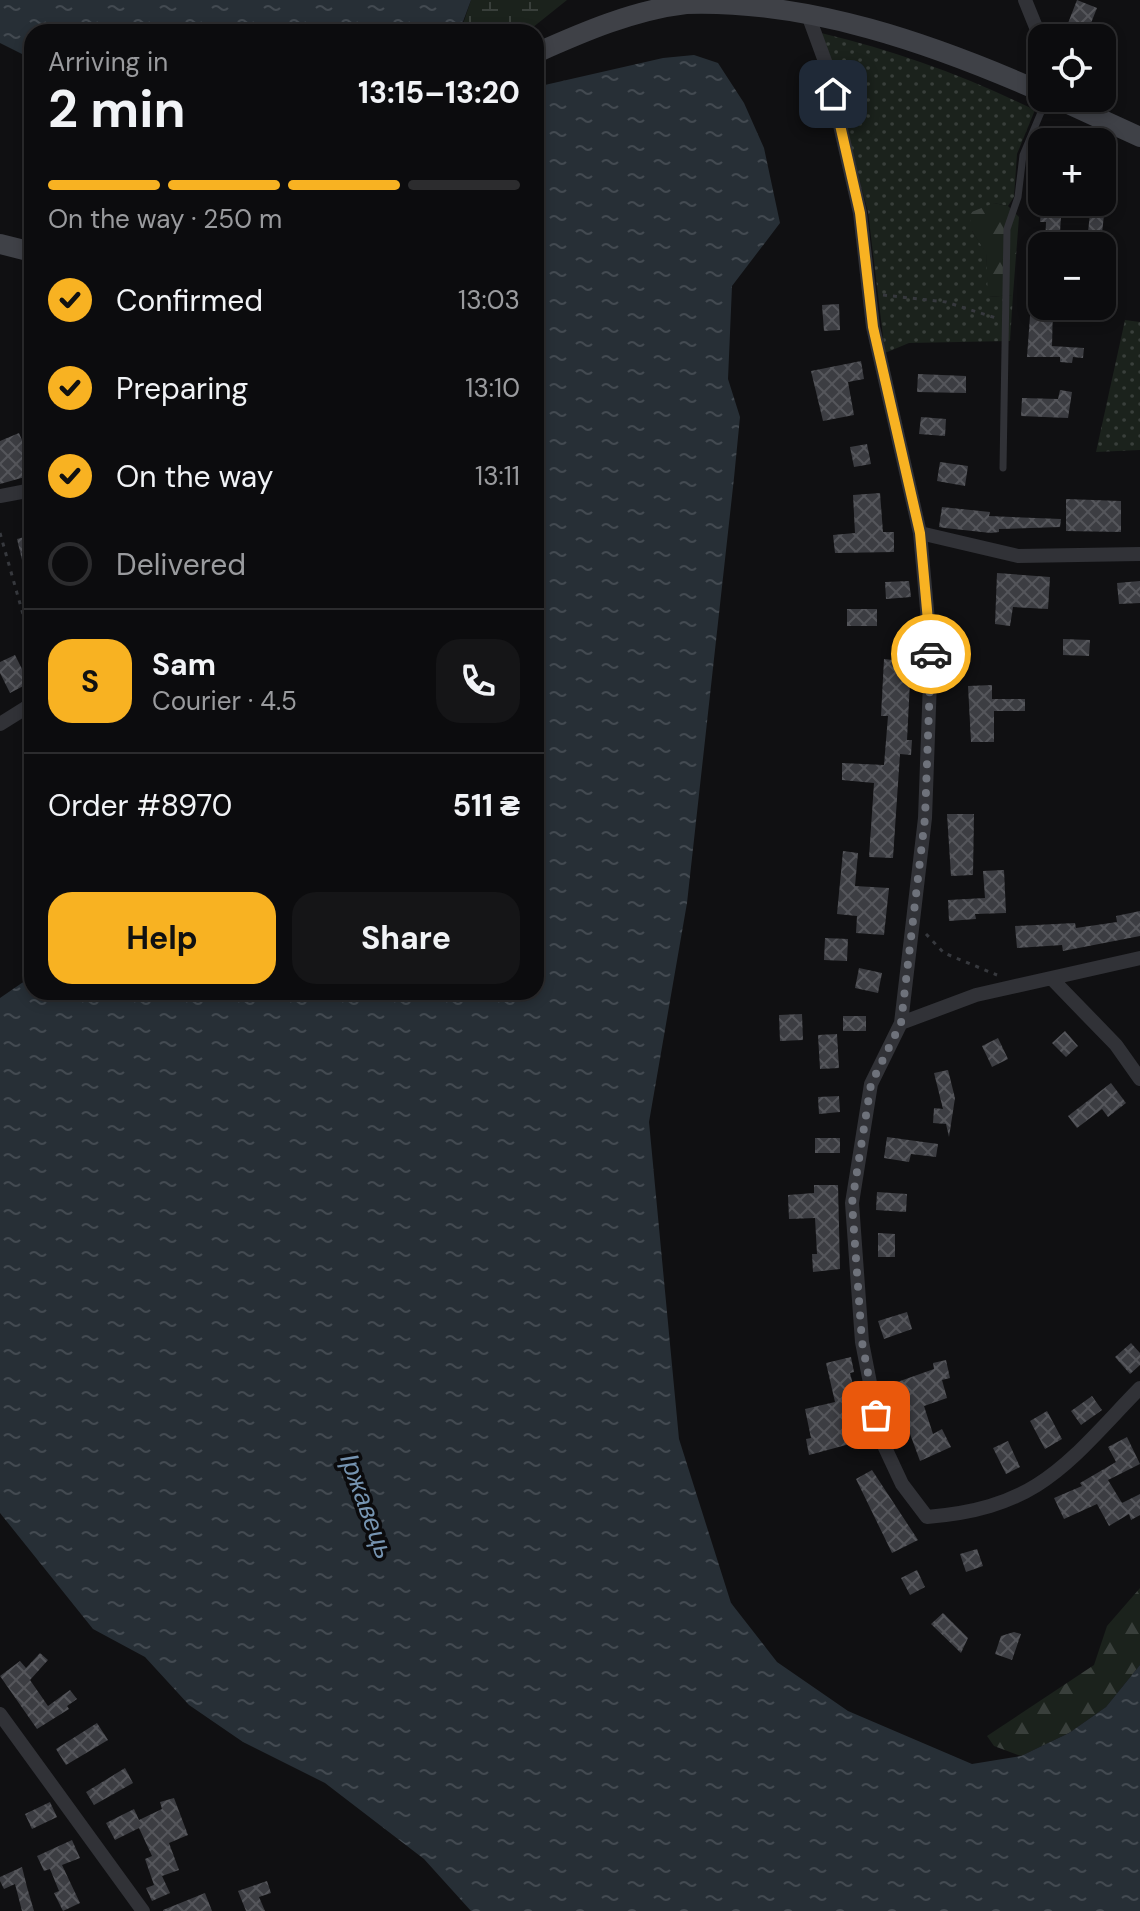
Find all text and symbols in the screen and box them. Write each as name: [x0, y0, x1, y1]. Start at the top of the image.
map controls: [1028, 24, 1116, 320]
button: locate: [1028, 24, 1116, 112]
text: Arriving in: [48, 45, 168, 79]
pin: [799, 60, 867, 128]
icon: home: [811, 72, 855, 116]
text: 13:15–13:20: [358, 73, 520, 112]
text: 2 min: [48, 75, 186, 143]
button: +: [1028, 128, 1116, 216]
text: On the way · 250 m: [48, 202, 282, 236]
button: −: [1028, 232, 1116, 320]
icon: check: [48, 278, 92, 322]
text: Confirmed: [116, 281, 263, 320]
text: 13:03: [458, 283, 520, 317]
icon: check: [48, 366, 92, 410]
text: Preparing: [116, 369, 248, 408]
text: 13:10: [465, 371, 520, 405]
icon: check: [48, 454, 92, 498]
text: On the way: [116, 457, 273, 496]
text: 13:11: [475, 459, 520, 493]
text: Delivered: [116, 545, 246, 584]
courier: [891, 614, 971, 694]
icon: car: [909, 632, 953, 676]
button: phone: [436, 639, 520, 723]
text: Sam: [152, 645, 216, 684]
text: S: [81, 662, 99, 701]
text: Courier · 4.5: [152, 684, 297, 718]
text: Order #8970: [48, 786, 232, 825]
text: 511 ₴: [452, 786, 520, 825]
button: Help: [48, 892, 276, 984]
button: Share: [292, 892, 520, 984]
pin: [842, 1381, 910, 1449]
icon: bag: [854, 1393, 898, 1437]
water label: Іржавець: [332, 1449, 402, 1563]

